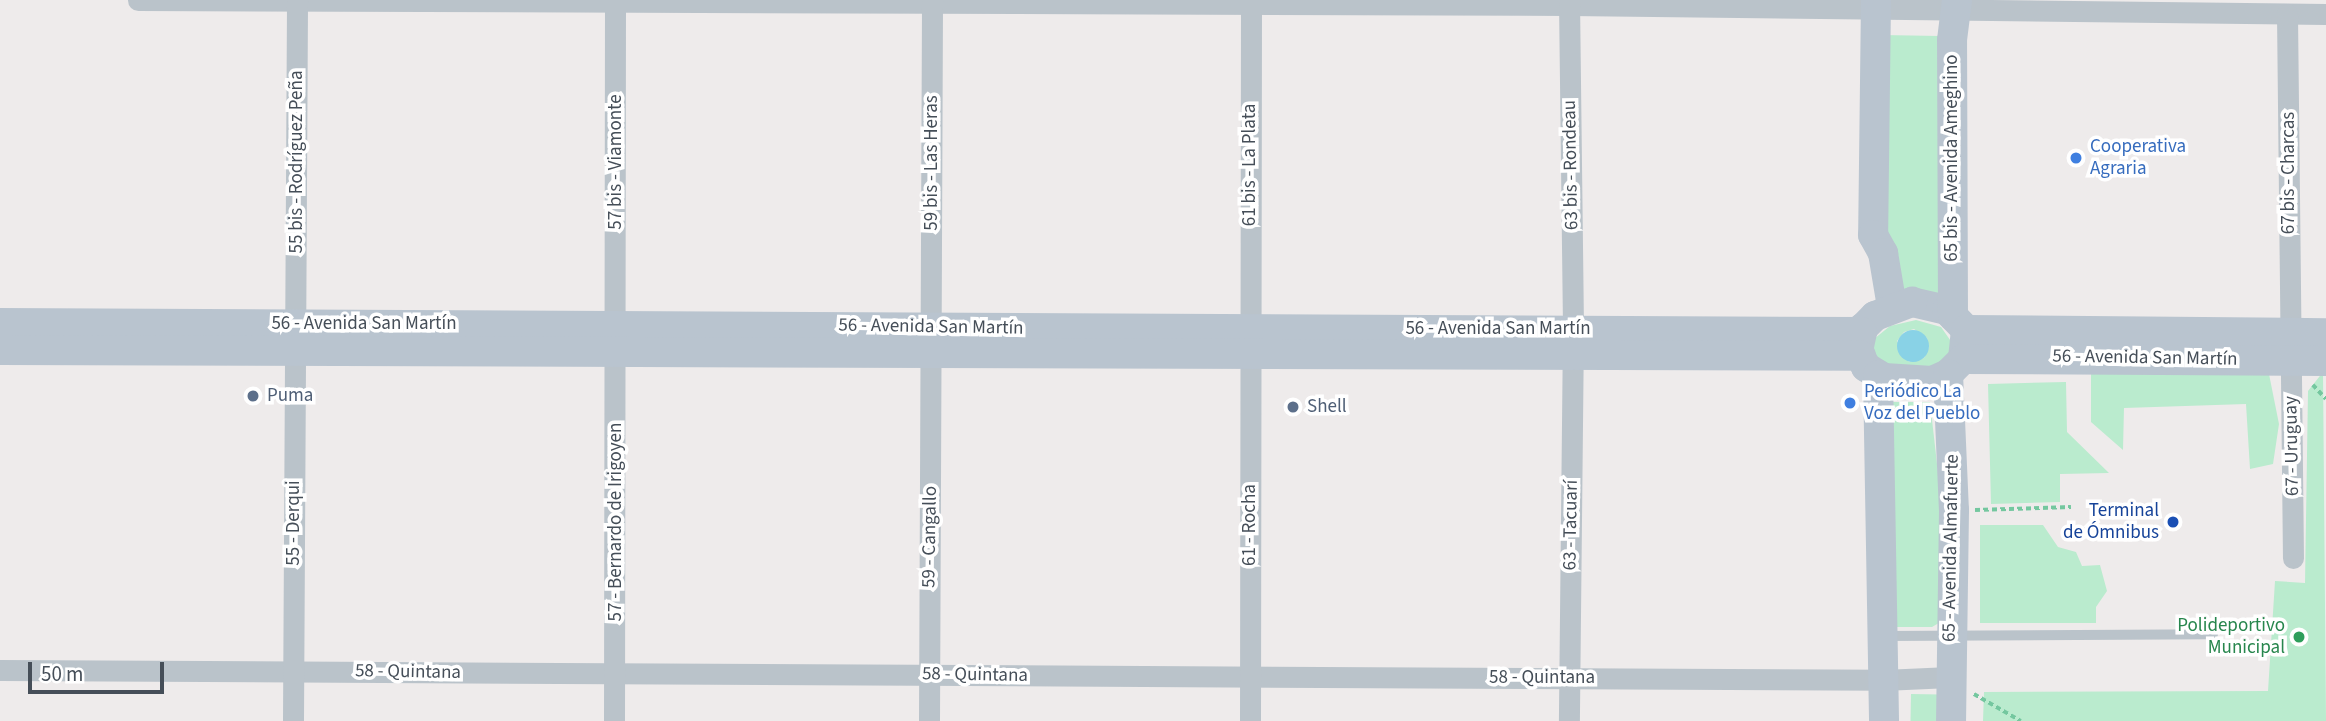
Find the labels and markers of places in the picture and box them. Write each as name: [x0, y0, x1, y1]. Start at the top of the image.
place label: Cooperativa Agraria: [2090, 136, 2186, 180]
marker: Cooperativa Agraria: [2068, 150, 2084, 166]
place label: Periódico La Voz del Pueblo: [1864, 381, 1980, 425]
place label: Puma: [267, 385, 313, 407]
marker: Puma: [245, 388, 261, 404]
marker: Periódico La Voz del Pueblo: [1842, 395, 1858, 411]
place label: Shell: [1307, 396, 1347, 418]
marker: Shell: [1285, 399, 1301, 415]
place label: Terminal de Ómnibus: [2063, 500, 2159, 544]
marker: Terminal de Ómnibus: [2165, 514, 2181, 530]
place label: Polideportivo Municipal: [2177, 615, 2285, 659]
marker: Polideportivo Municipal: [2291, 629, 2307, 645]

